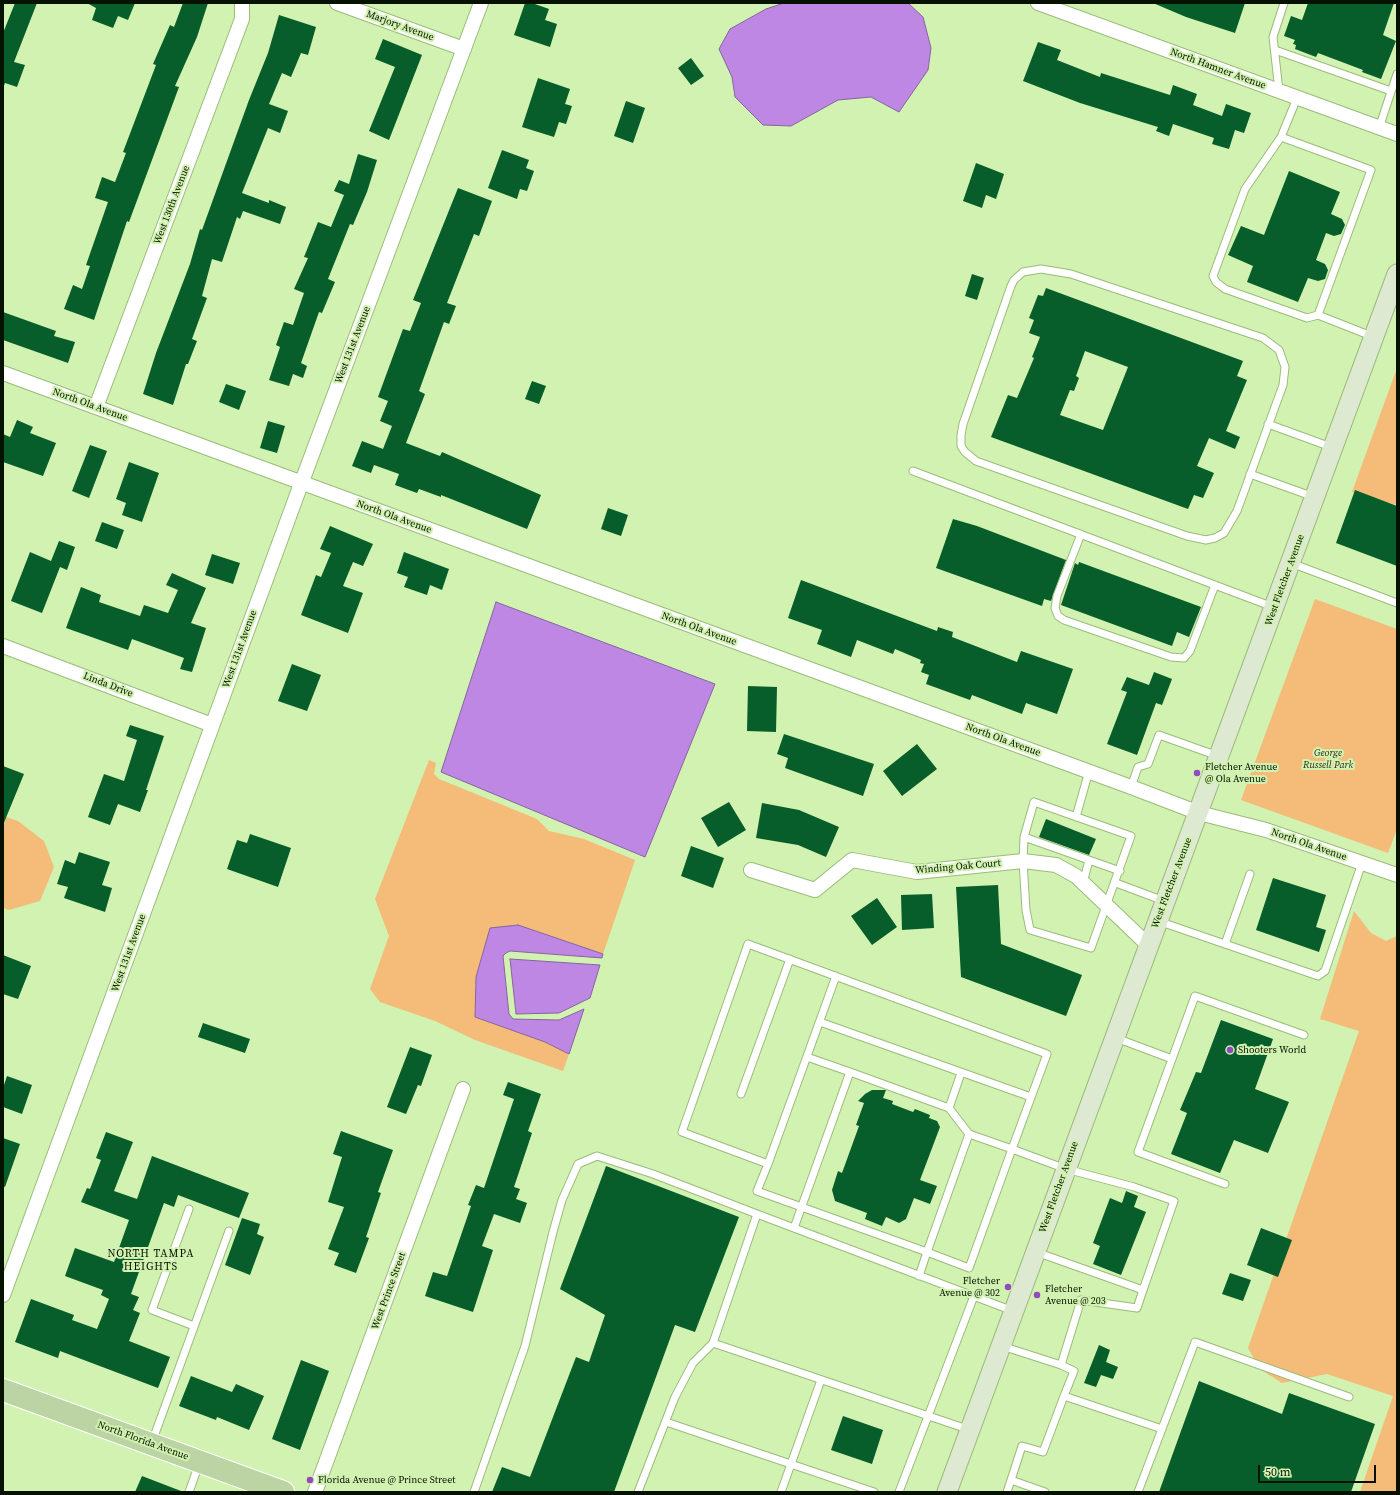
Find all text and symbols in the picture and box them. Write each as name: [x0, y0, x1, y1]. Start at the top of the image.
street label: Marjory Avenue: [365, 8, 435, 44]
street label: North Hamner Avenue: [1168, 46, 1268, 92]
street label: West 130th Avenue: [151, 164, 193, 246]
street label: West 131st Avenue: [333, 305, 373, 385]
street label: North Ola Avenue: [51, 386, 129, 424]
street label: North Ola Avenue: [355, 498, 433, 536]
street label: West Fletcher Avenue: [1263, 533, 1307, 627]
street label: West 131st Avenue: [220, 609, 260, 689]
street label: North Ola Avenue: [660, 610, 738, 648]
street label: Linda Drive: [82, 670, 134, 700]
street label: North Ola Avenue: [964, 721, 1042, 759]
park label: George Russell Park: [1303, 747, 1353, 770]
place label: Fletcher Avenue @ Ola Avenue: [1205, 761, 1277, 784]
marker: Fletcher Avenue @ Ola Avenue: [1192, 768, 1202, 778]
street label: North Ola Avenue: [1270, 826, 1348, 864]
street label: West Fletcher Avenue: [1149, 836, 1195, 930]
street label: Winding Oak Court: [915, 857, 1001, 877]
street label: West 131st Avenue: [109, 913, 149, 993]
place label: Shooters World: [1238, 1044, 1306, 1056]
marker: Shooters World: [1225, 1045, 1235, 1055]
street label: West Fletcher Avenue: [1037, 1140, 1081, 1234]
district label: NORTH TAMPA HEIGHTS: [107, 1247, 195, 1273]
street label: West Prince Street: [369, 1251, 409, 1331]
place label: Fletcher Avenue @ 302: [939, 1275, 1000, 1298]
marker: Fletcher Avenue @ 302: [1003, 1282, 1013, 1292]
place label: Fletcher Avenue @ 203: [1045, 1283, 1106, 1306]
marker: Fletcher Avenue @ 203: [1032, 1290, 1042, 1300]
street label: North Florida Avenue: [96, 1419, 190, 1463]
scale bar: [1260, 1457, 1378, 1483]
text: 50 m: [1265, 1464, 1291, 1480]
place label: Florida Avenue @ Prince Street: [318, 1474, 456, 1486]
marker: Florida Avenue @ Prince Street: [305, 1475, 315, 1485]

